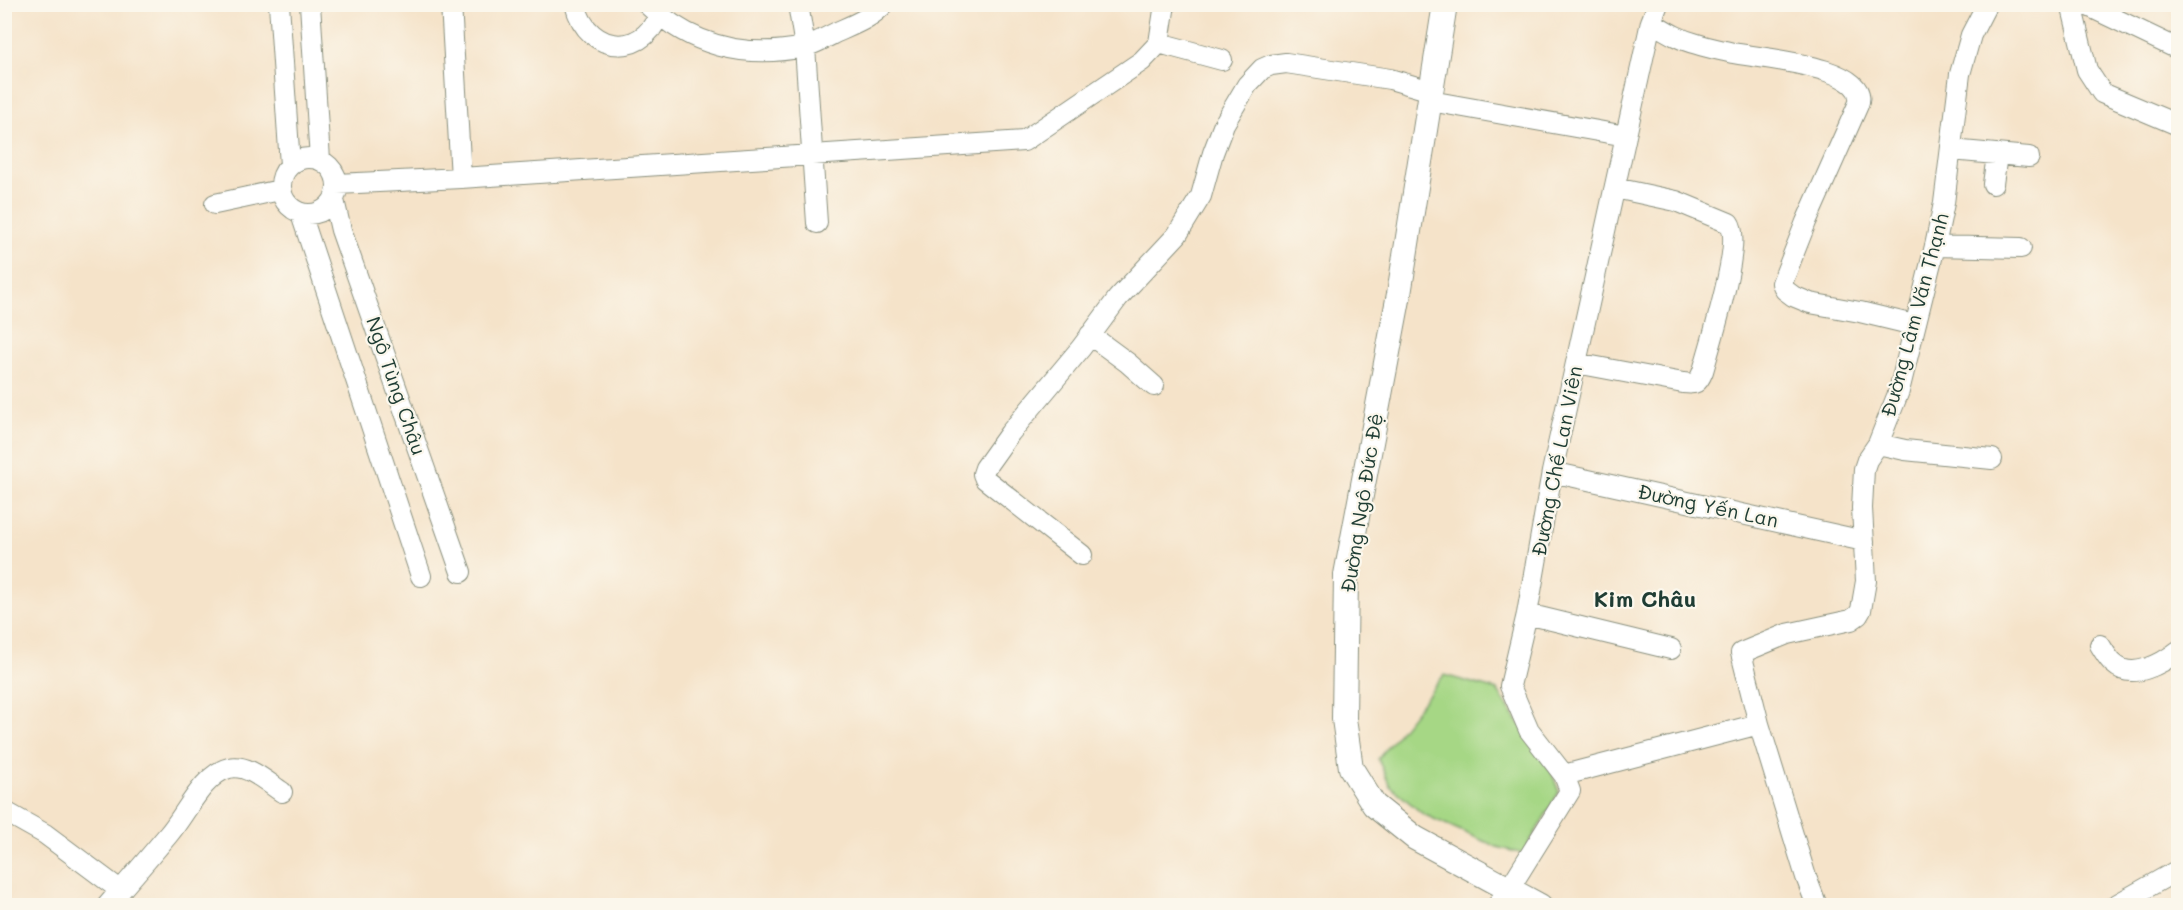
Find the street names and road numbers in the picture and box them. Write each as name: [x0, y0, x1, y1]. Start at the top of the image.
street label: Đường Lâm Văn Thạnh: [1874, 210, 1954, 420]
street label: Ngô Tùng Châu: [361, 313, 433, 458]
street label: Đường Chế Lan Viên: [1525, 363, 1587, 558]
street label: Đường Ngô Đức Đệ: [1334, 411, 1388, 594]
street label: Đường Yến Lan: [1635, 477, 1781, 533]

